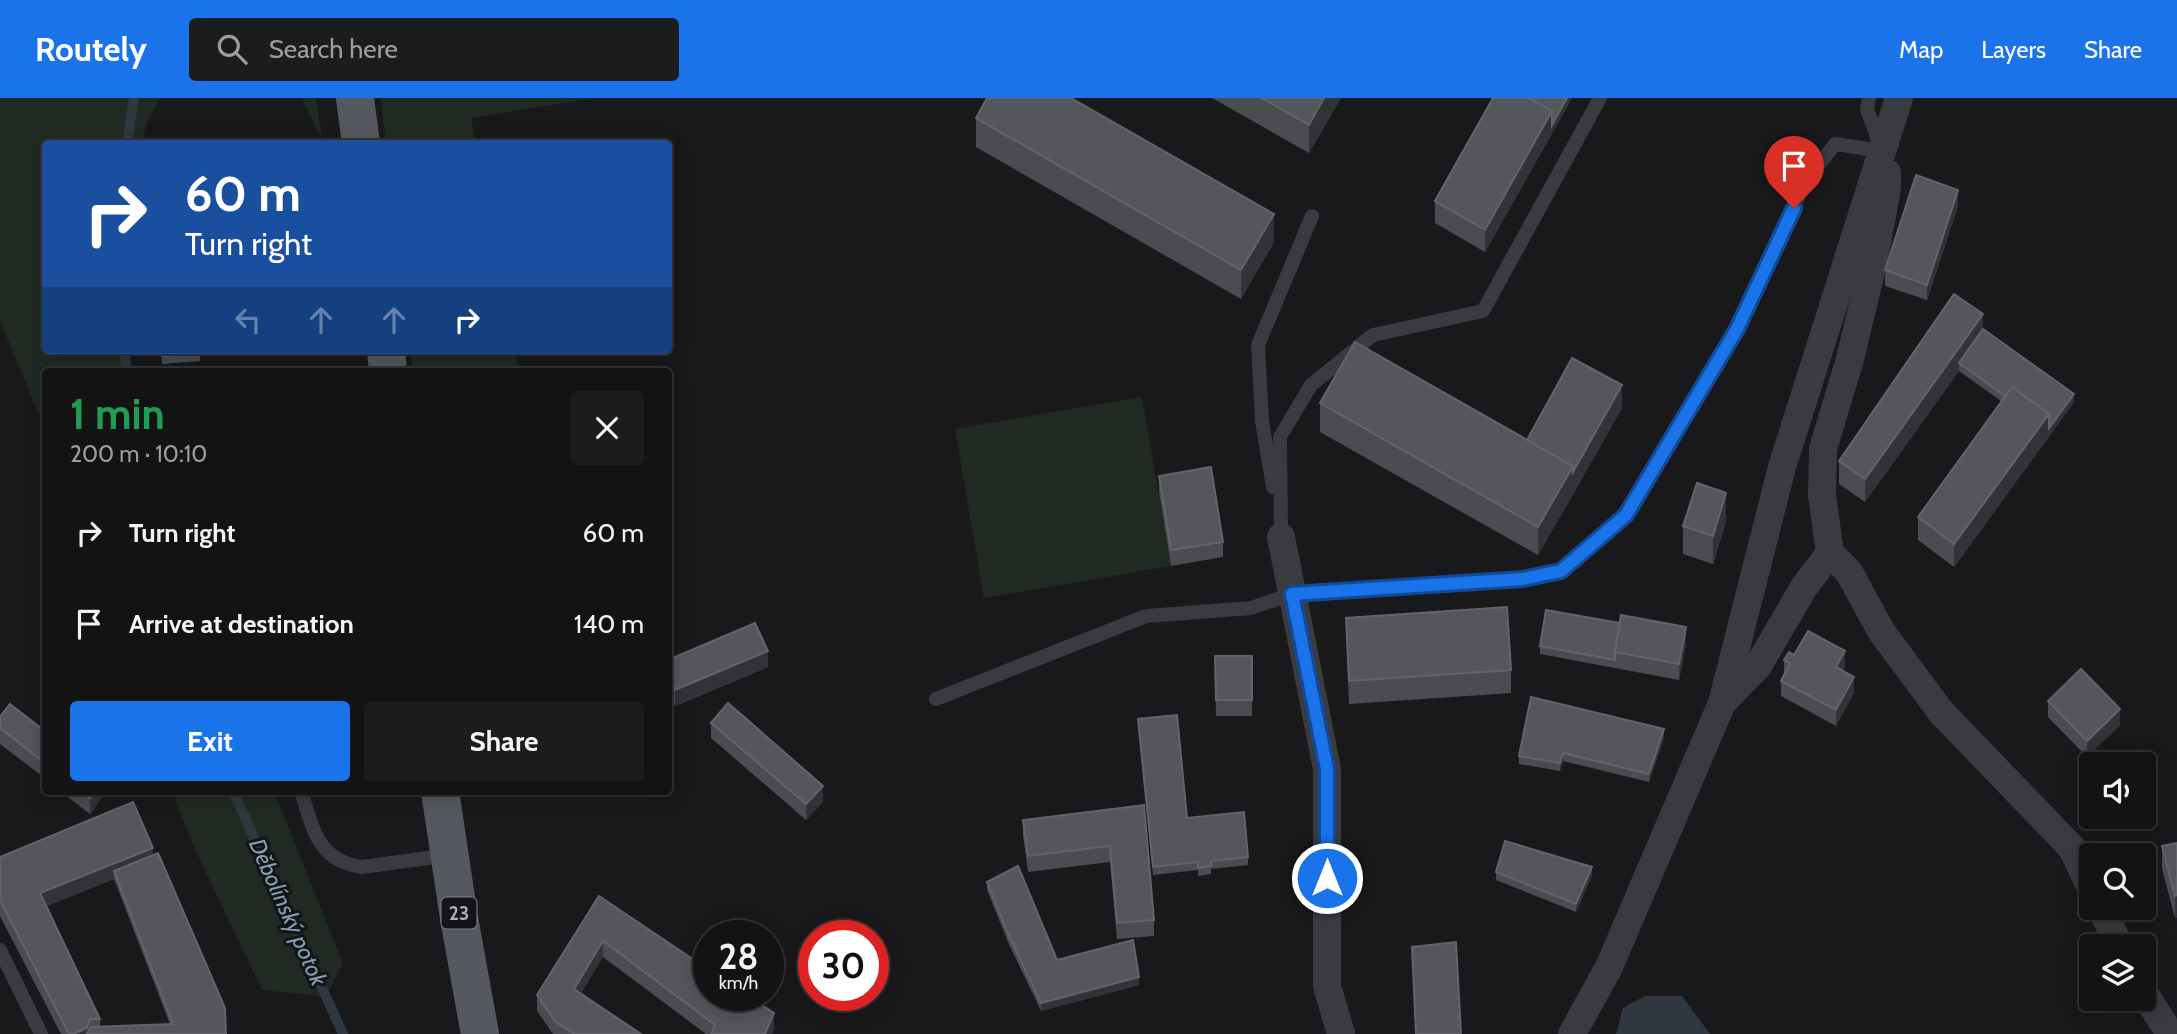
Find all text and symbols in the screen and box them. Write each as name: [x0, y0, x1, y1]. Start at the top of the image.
search box: [189, 18, 679, 81]
text: Routely: [35, 29, 147, 69]
icon: search: [213, 30, 251, 68]
text: Search here: [269, 33, 398, 65]
text: Map: [1899, 35, 1943, 64]
text: Layers: [1981, 35, 2046, 64]
text: Share: [2084, 35, 2142, 64]
pin: [1764, 136, 1824, 208]
icon: arrive: [1775, 147, 1813, 185]
text: 60 m: [185, 164, 301, 223]
icon: right: [70, 168, 161, 259]
text: Turn right: [185, 224, 312, 263]
icon: left: [229, 301, 267, 339]
icon: ahead: [302, 301, 340, 339]
icon: ahead: [375, 301, 413, 339]
icon: right: [448, 301, 486, 339]
text: 1 min: [70, 388, 165, 440]
button: close: [570, 391, 644, 465]
text: 200 m · 10:10: [70, 440, 207, 468]
icon: right: [70, 514, 108, 552]
text: Turn right: [129, 517, 235, 549]
text: 60 m: [582, 517, 644, 549]
icon: arrive: [70, 605, 108, 643]
text: Arrive at destination: [129, 608, 354, 640]
text: 140 m: [574, 608, 644, 640]
button: Exit: [70, 701, 350, 781]
button: Share: [364, 701, 644, 781]
map controls: [2079, 752, 2156, 1011]
button: sound: [2079, 752, 2156, 829]
water label: Děbolínský potok: [243, 834, 333, 991]
position arrow: [1290, 841, 1364, 915]
button: search: [2079, 843, 2156, 920]
road number: 23: [442, 898, 476, 928]
speed limit sign: 30: [798, 920, 889, 1011]
button: layers: [2079, 934, 2156, 1011]
text: 28: [719, 935, 758, 978]
text: km/h: [719, 972, 758, 994]

